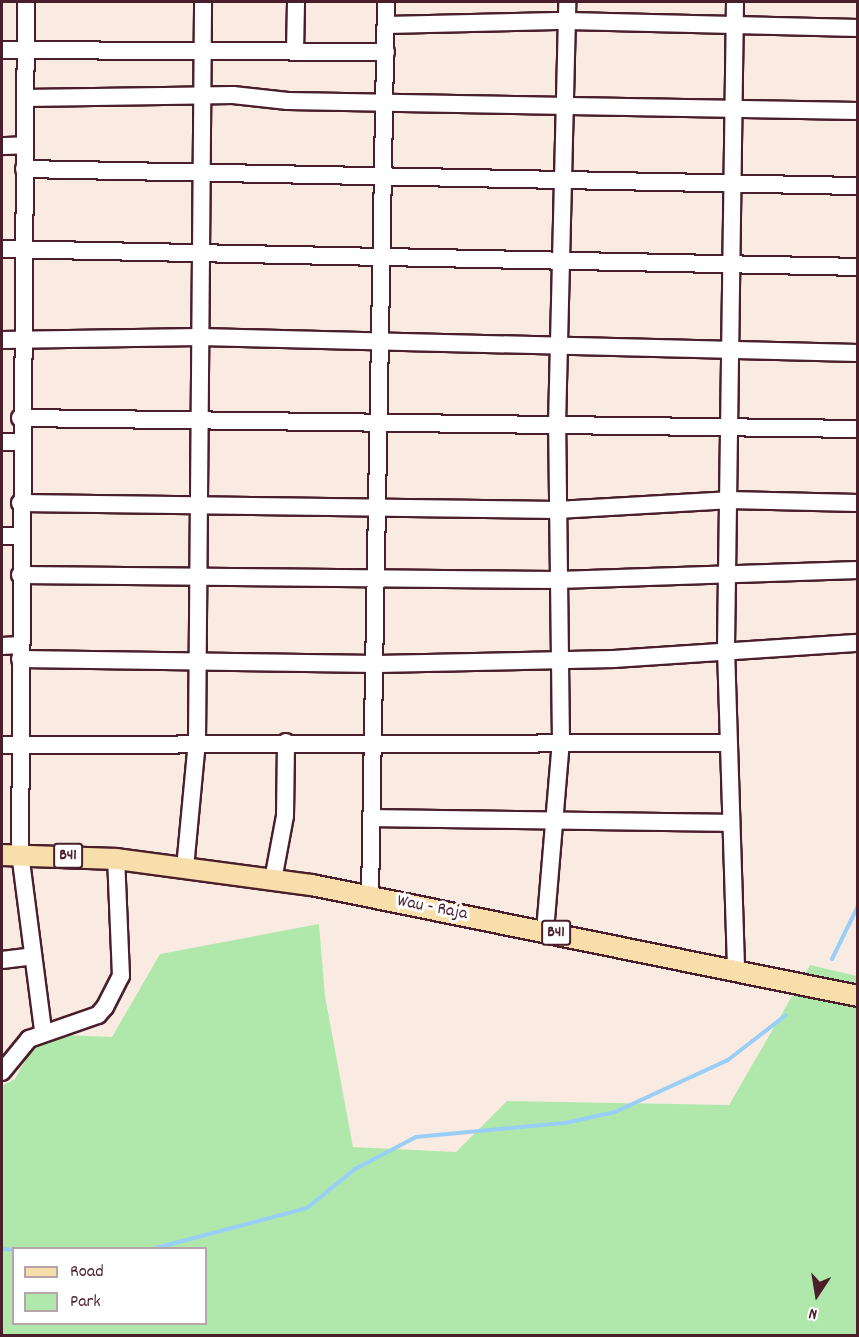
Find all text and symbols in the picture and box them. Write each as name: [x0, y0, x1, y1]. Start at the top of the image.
road number: B41: [53, 843, 83, 869]
street label: Wau - Raja: [395, 892, 469, 926]
road number: B41: [541, 920, 571, 946]
legend: [12, 1247, 207, 1325]
text: Road: [70, 1260, 104, 1285]
north arrow: [787, 1265, 847, 1325]
text: Park: [70, 1290, 101, 1315]
text: N: [807, 1301, 819, 1325]

